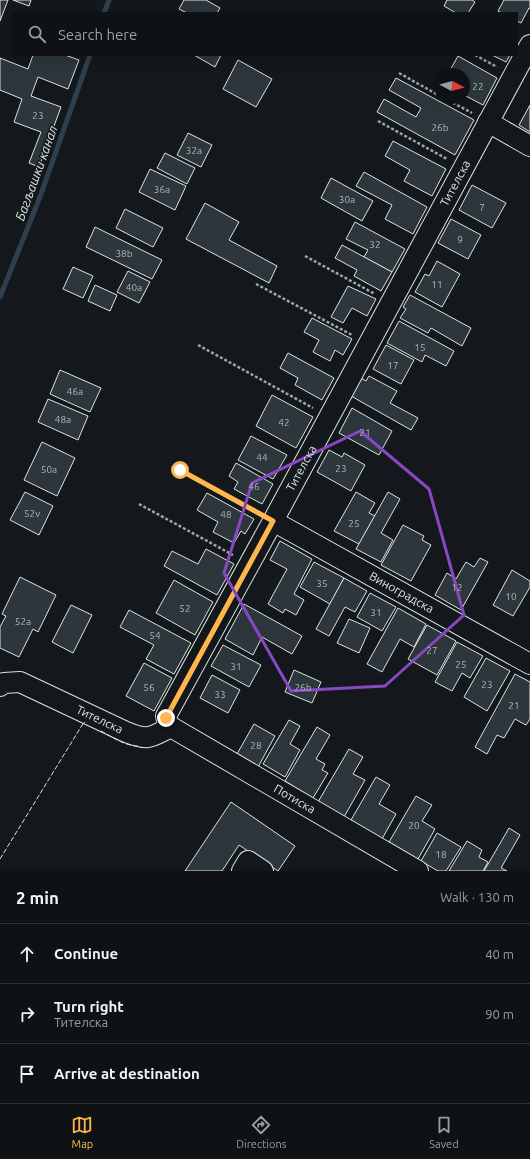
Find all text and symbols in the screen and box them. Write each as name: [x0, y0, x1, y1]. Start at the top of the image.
search box: [12, 12, 518, 56]
icon: search: [26, 23, 48, 45]
text: Search here: [58, 26, 137, 43]
north arrow: [434, 68, 470, 104]
house number: 22: [472, 81, 484, 92]
house number: 23: [32, 110, 44, 121]
house number: 26b: [431, 122, 449, 133]
water label: Багљашки канал: [12, 124, 60, 222]
house number: 32a: [186, 145, 202, 156]
street label: Тителска: [437, 158, 473, 208]
house number: 36a: [154, 184, 170, 195]
house number: 30a: [339, 194, 355, 205]
house number: 7: [479, 202, 485, 213]
house number: 9: [457, 234, 463, 245]
house number: 32: [369, 239, 381, 250]
house number: 38b: [115, 248, 133, 259]
house number: 11: [431, 279, 443, 290]
house number: 40a: [126, 282, 142, 293]
house number: 15: [414, 342, 426, 353]
house number: 17: [387, 360, 399, 371]
house number: 46a: [67, 386, 83, 397]
house number: 48a: [55, 414, 71, 425]
house number: 42: [278, 417, 290, 428]
house number: 21: [359, 427, 371, 438]
street label: Тителска: [283, 443, 319, 493]
house number: 44: [256, 452, 268, 463]
route start: [171, 461, 189, 479]
house number: 23: [335, 463, 347, 474]
house number: 50a: [41, 464, 57, 475]
house number: 46: [248, 481, 260, 492]
house number: 52v: [24, 508, 40, 519]
house number: 48: [220, 509, 232, 520]
house number: 25: [348, 518, 360, 529]
street label: Виноградска: [367, 569, 436, 615]
house number: 35: [316, 578, 328, 589]
house number: 12: [451, 582, 463, 593]
house number: 10: [505, 591, 517, 602]
house number: 52: [179, 603, 191, 614]
house number: 31: [370, 607, 382, 618]
house number: 52a: [15, 616, 31, 627]
house number: 54: [149, 630, 161, 641]
house number: 27: [426, 645, 438, 656]
house number: 25: [455, 659, 467, 670]
house number: 31: [230, 661, 242, 672]
house number: 23: [481, 679, 493, 690]
house number: 56: [143, 682, 155, 693]
house number: 26b: [294, 682, 312, 693]
house number: 33: [214, 689, 226, 700]
house number: 21: [508, 700, 520, 711]
street label: Тителска: [74, 703, 125, 736]
route end: [157, 709, 175, 727]
house number: 28: [250, 740, 262, 751]
street label: Потиска: [272, 781, 318, 816]
house number: 20: [408, 820, 420, 831]
house number: 18: [435, 849, 447, 860]
text: 2 min: [16, 888, 59, 907]
text: Walk · 130 m: [440, 890, 514, 904]
icon: ahead: [16, 943, 38, 965]
text: Continue: [54, 945, 118, 962]
text: 40 m: [485, 947, 514, 961]
text: Turn right: [54, 998, 124, 1015]
icon: right: [16, 1003, 38, 1025]
text: 90 m: [485, 1007, 514, 1021]
text: Тителска: [54, 1015, 108, 1029]
icon: arrive: [16, 1063, 38, 1085]
text: Arrive at destination: [54, 1065, 200, 1082]
tab: Map: [71, 1114, 93, 1150]
tab: Directions: [236, 1114, 287, 1150]
tab: Saved: [429, 1114, 459, 1150]

